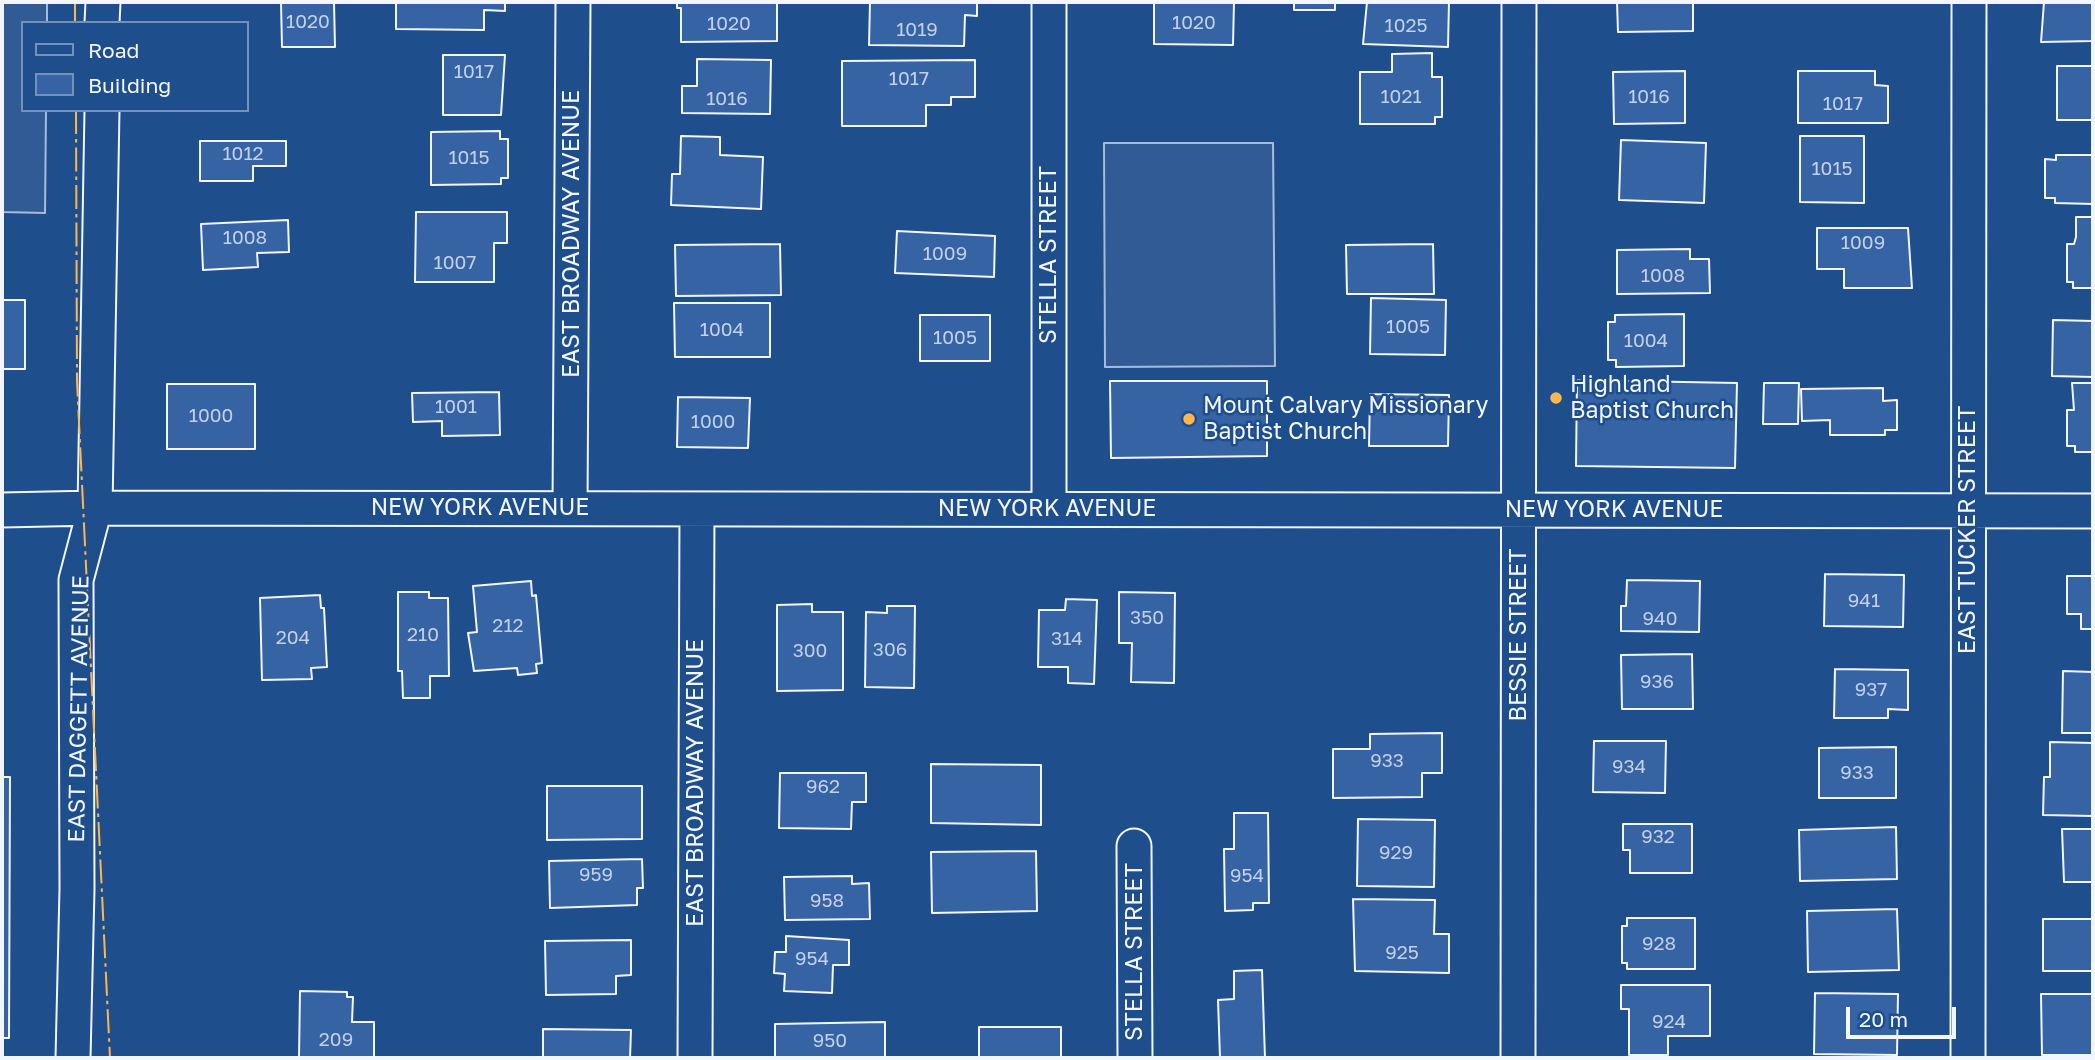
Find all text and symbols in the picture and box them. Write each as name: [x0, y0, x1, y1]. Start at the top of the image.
house number: 1020: [286, 11, 330, 33]
house number: 1020: [1172, 12, 1216, 34]
house number: 1020: [707, 13, 751, 35]
house number: 1025: [1384, 15, 1428, 37]
house number: 1019: [896, 19, 938, 41]
legend: [21, 21, 248, 112]
text: Road: [88, 37, 139, 63]
house number: 1017: [454, 61, 494, 83]
house number: 1017: [889, 68, 929, 90]
text: Building: [88, 72, 171, 98]
house number: 1021: [1380, 86, 1422, 108]
house number: 1016: [1628, 86, 1670, 108]
house number: 1016: [706, 88, 748, 110]
street label: EAST BROADWAY AVENUE: [558, 90, 586, 378]
house number: 1017: [1823, 93, 1863, 115]
house number: 1012: [222, 143, 264, 165]
house number: 1015: [448, 147, 490, 169]
house number: 1015: [1811, 158, 1853, 180]
street label: STELLA STREET: [1035, 166, 1063, 344]
house number: 1008: [223, 227, 267, 249]
house number: 1009: [1841, 232, 1885, 254]
house number: 1009: [923, 243, 967, 265]
house number: 1007: [434, 252, 476, 274]
house number: 1008: [1641, 265, 1685, 287]
house number: 1005: [1386, 316, 1430, 338]
house number: 1004: [700, 319, 744, 341]
house number: 1005: [933, 327, 977, 349]
house number: 1004: [1624, 330, 1668, 352]
place label: Highland Baptist Church: [1570, 371, 1734, 425]
marker: Highland Baptist Church: [1548, 390, 1564, 406]
place label: Mount Calvary Missionary Baptist Church: [1203, 392, 1488, 446]
house number: 1001: [435, 396, 477, 418]
house number: 1000: [189, 405, 233, 427]
street label: EAST TUCKER STREET: [1954, 406, 1982, 654]
house number: 1000: [691, 411, 735, 433]
marker: Mount Calvary Missionary Baptist Church: [1181, 411, 1197, 427]
street label: NEW YORK AVENUE: [371, 494, 589, 522]
street label: NEW YORK AVENUE: [938, 495, 1156, 523]
street label: NEW YORK AVENUE: [1505, 496, 1723, 524]
street label: BESSIE STREET: [1505, 549, 1533, 721]
street label: EAST DAGGETT AVENUE: [63, 575, 95, 843]
house number: 941: [1848, 590, 1880, 612]
house number: 350: [1130, 607, 1164, 629]
house number: 940: [1643, 608, 1677, 630]
house number: 212: [492, 615, 524, 637]
house number: 210: [407, 624, 439, 646]
house number: 204: [276, 627, 310, 649]
house number: 314: [1051, 628, 1083, 650]
street label: EAST BROADWAY AVENUE: [682, 639, 710, 927]
house number: 306: [873, 639, 907, 661]
house number: 300: [793, 640, 827, 662]
house number: 936: [1640, 671, 1674, 693]
house number: 937: [1855, 679, 1887, 701]
house number: 933: [1370, 750, 1404, 772]
house number: 934: [1612, 756, 1646, 778]
house number: 933: [1840, 762, 1874, 784]
house number: 962: [806, 776, 840, 798]
house number: 932: [1641, 826, 1675, 848]
house number: 929: [1379, 842, 1413, 864]
street label: STELLA STREET: [1121, 863, 1149, 1041]
house number: 959: [579, 864, 613, 886]
house number: 954: [1230, 865, 1264, 887]
house number: 958: [810, 890, 844, 912]
house number: 928: [1642, 933, 1676, 955]
house number: 925: [1385, 942, 1419, 964]
house number: 954: [795, 948, 829, 970]
scale bar: [1850, 993, 1960, 1038]
text: 20 m: [1859, 1006, 1908, 1032]
house number: 924: [1652, 1011, 1686, 1033]
house number: 209: [319, 1029, 353, 1051]
house number: 950: [813, 1030, 847, 1052]

